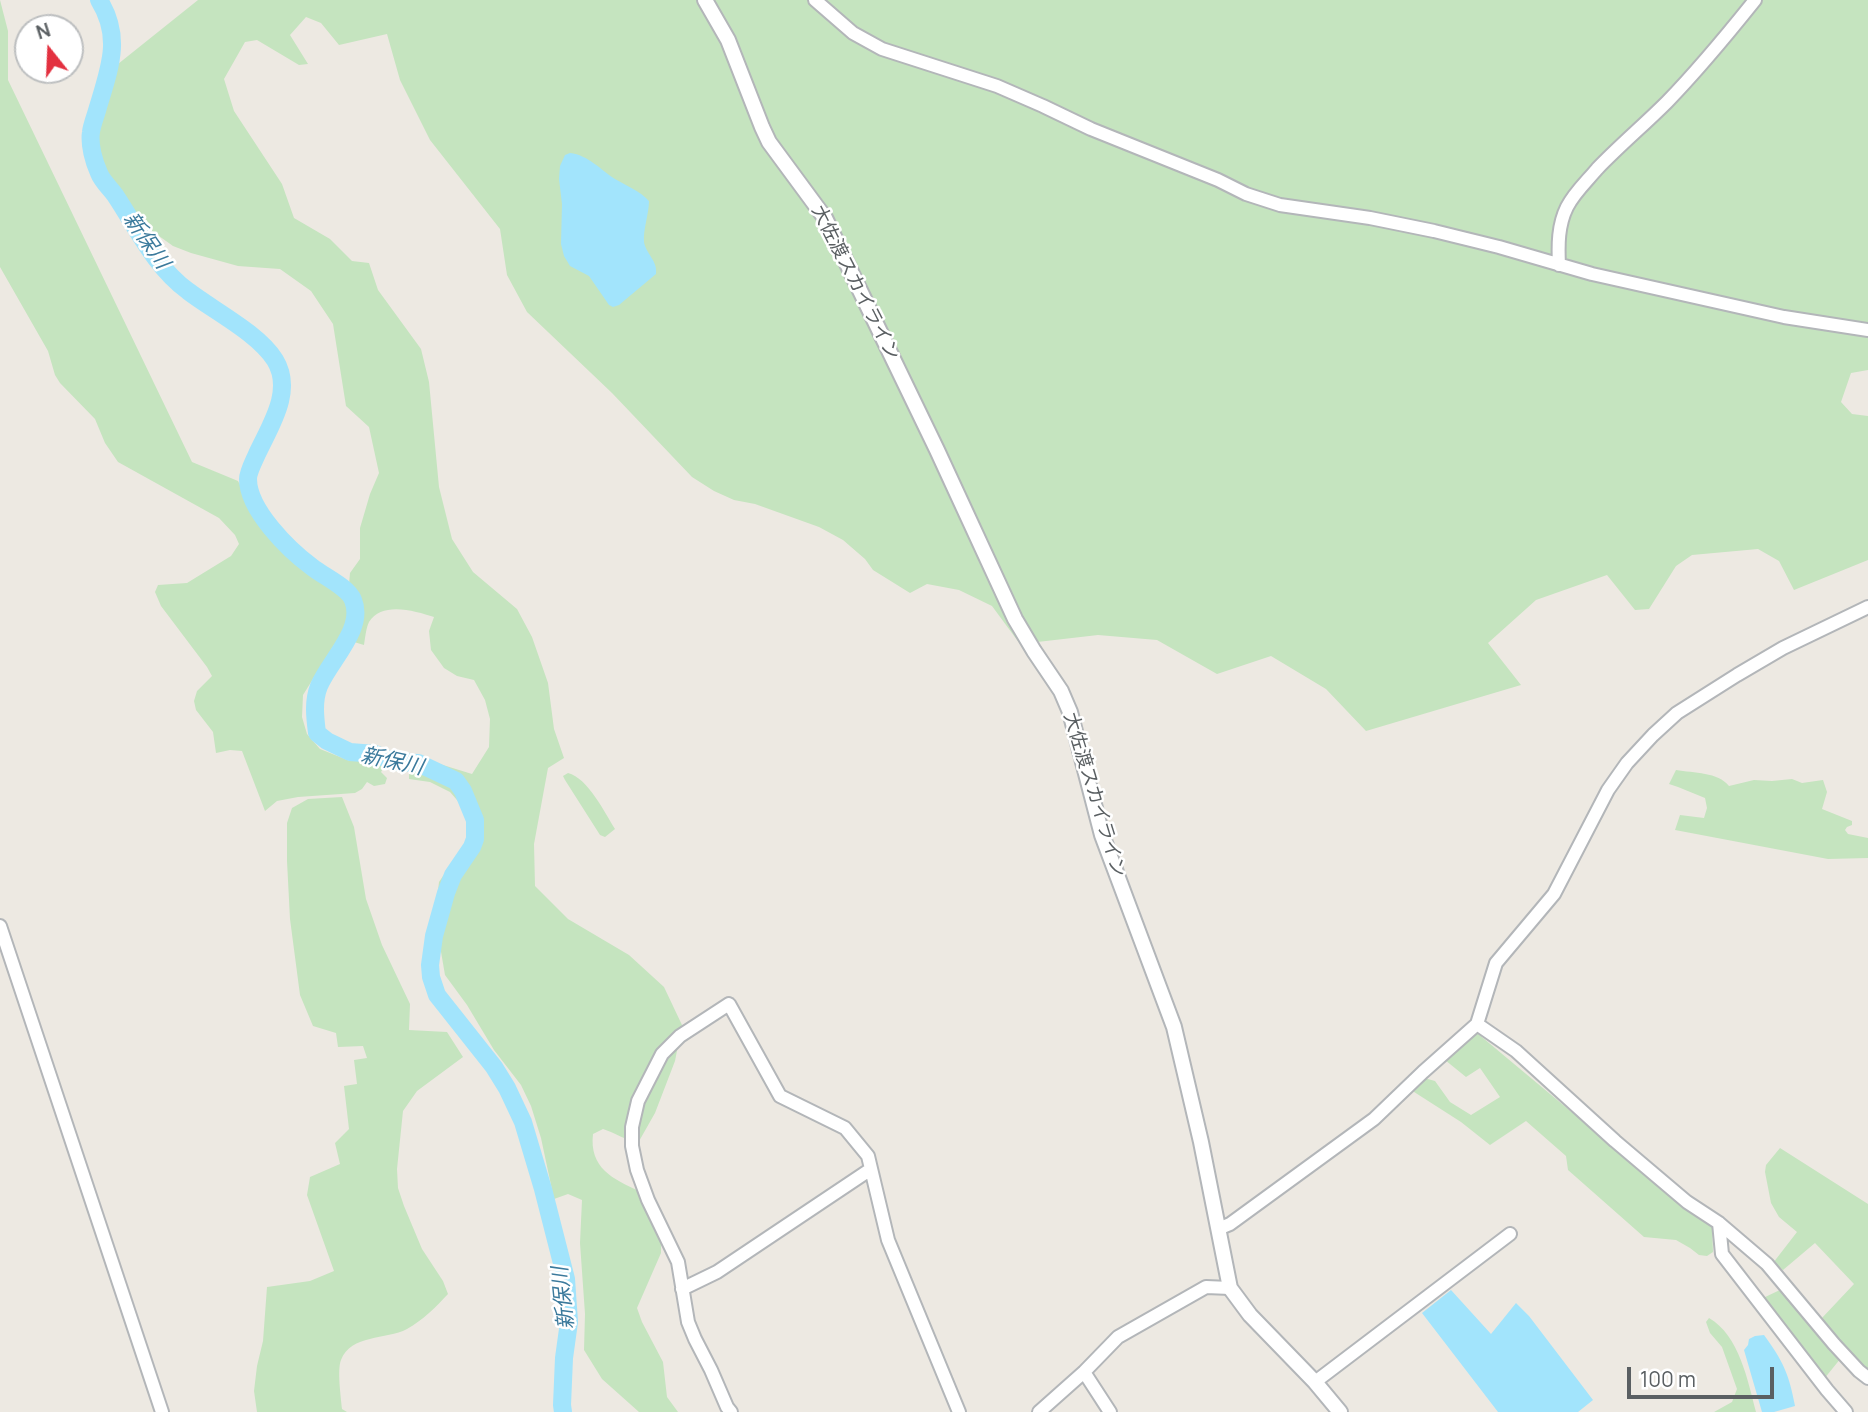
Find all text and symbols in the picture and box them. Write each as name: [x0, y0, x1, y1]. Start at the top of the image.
north arrow: [14, 14, 84, 84]
text: N: [33, 16, 54, 45]
street label: 大佐渡スカイライン: [806, 202, 904, 364]
water label: 新保川: [118, 208, 174, 274]
street label: 大佐渡スカイライン: [1058, 710, 1130, 880]
water label: 新保川: [359, 743, 425, 781]
water label: 新保川: [548, 1265, 580, 1331]
scale bar: [1630, 1352, 1777, 1396]
text: 100 m: [1640, 1365, 1696, 1393]

